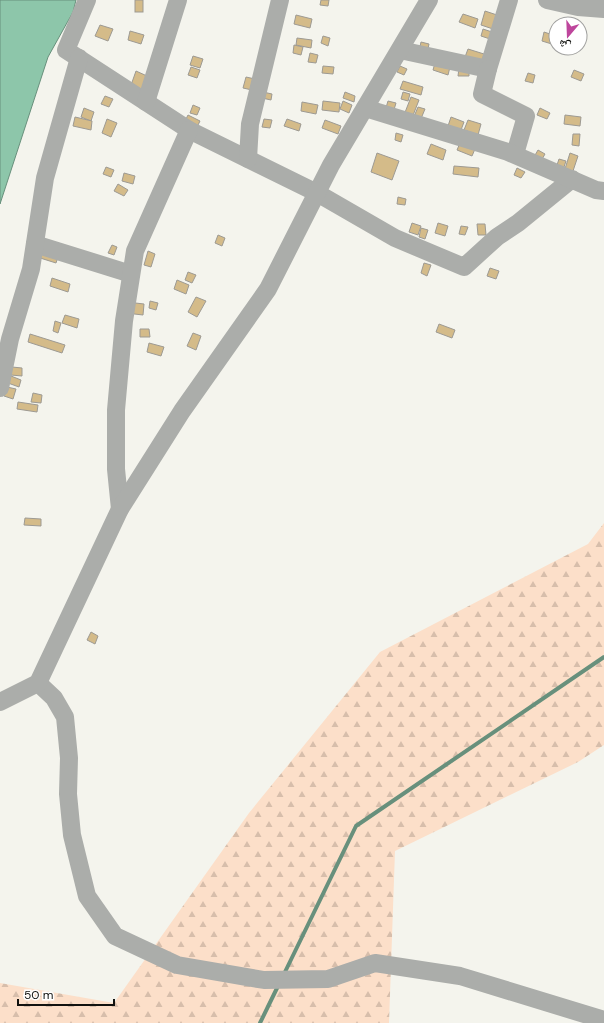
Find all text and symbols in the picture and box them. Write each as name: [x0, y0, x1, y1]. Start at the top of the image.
north arrow: [548, 16, 588, 56]
text: ش: [557, 36, 573, 54]
scale bar: [18, 981, 114, 1007]
text: 50 m: [24, 987, 53, 1003]

